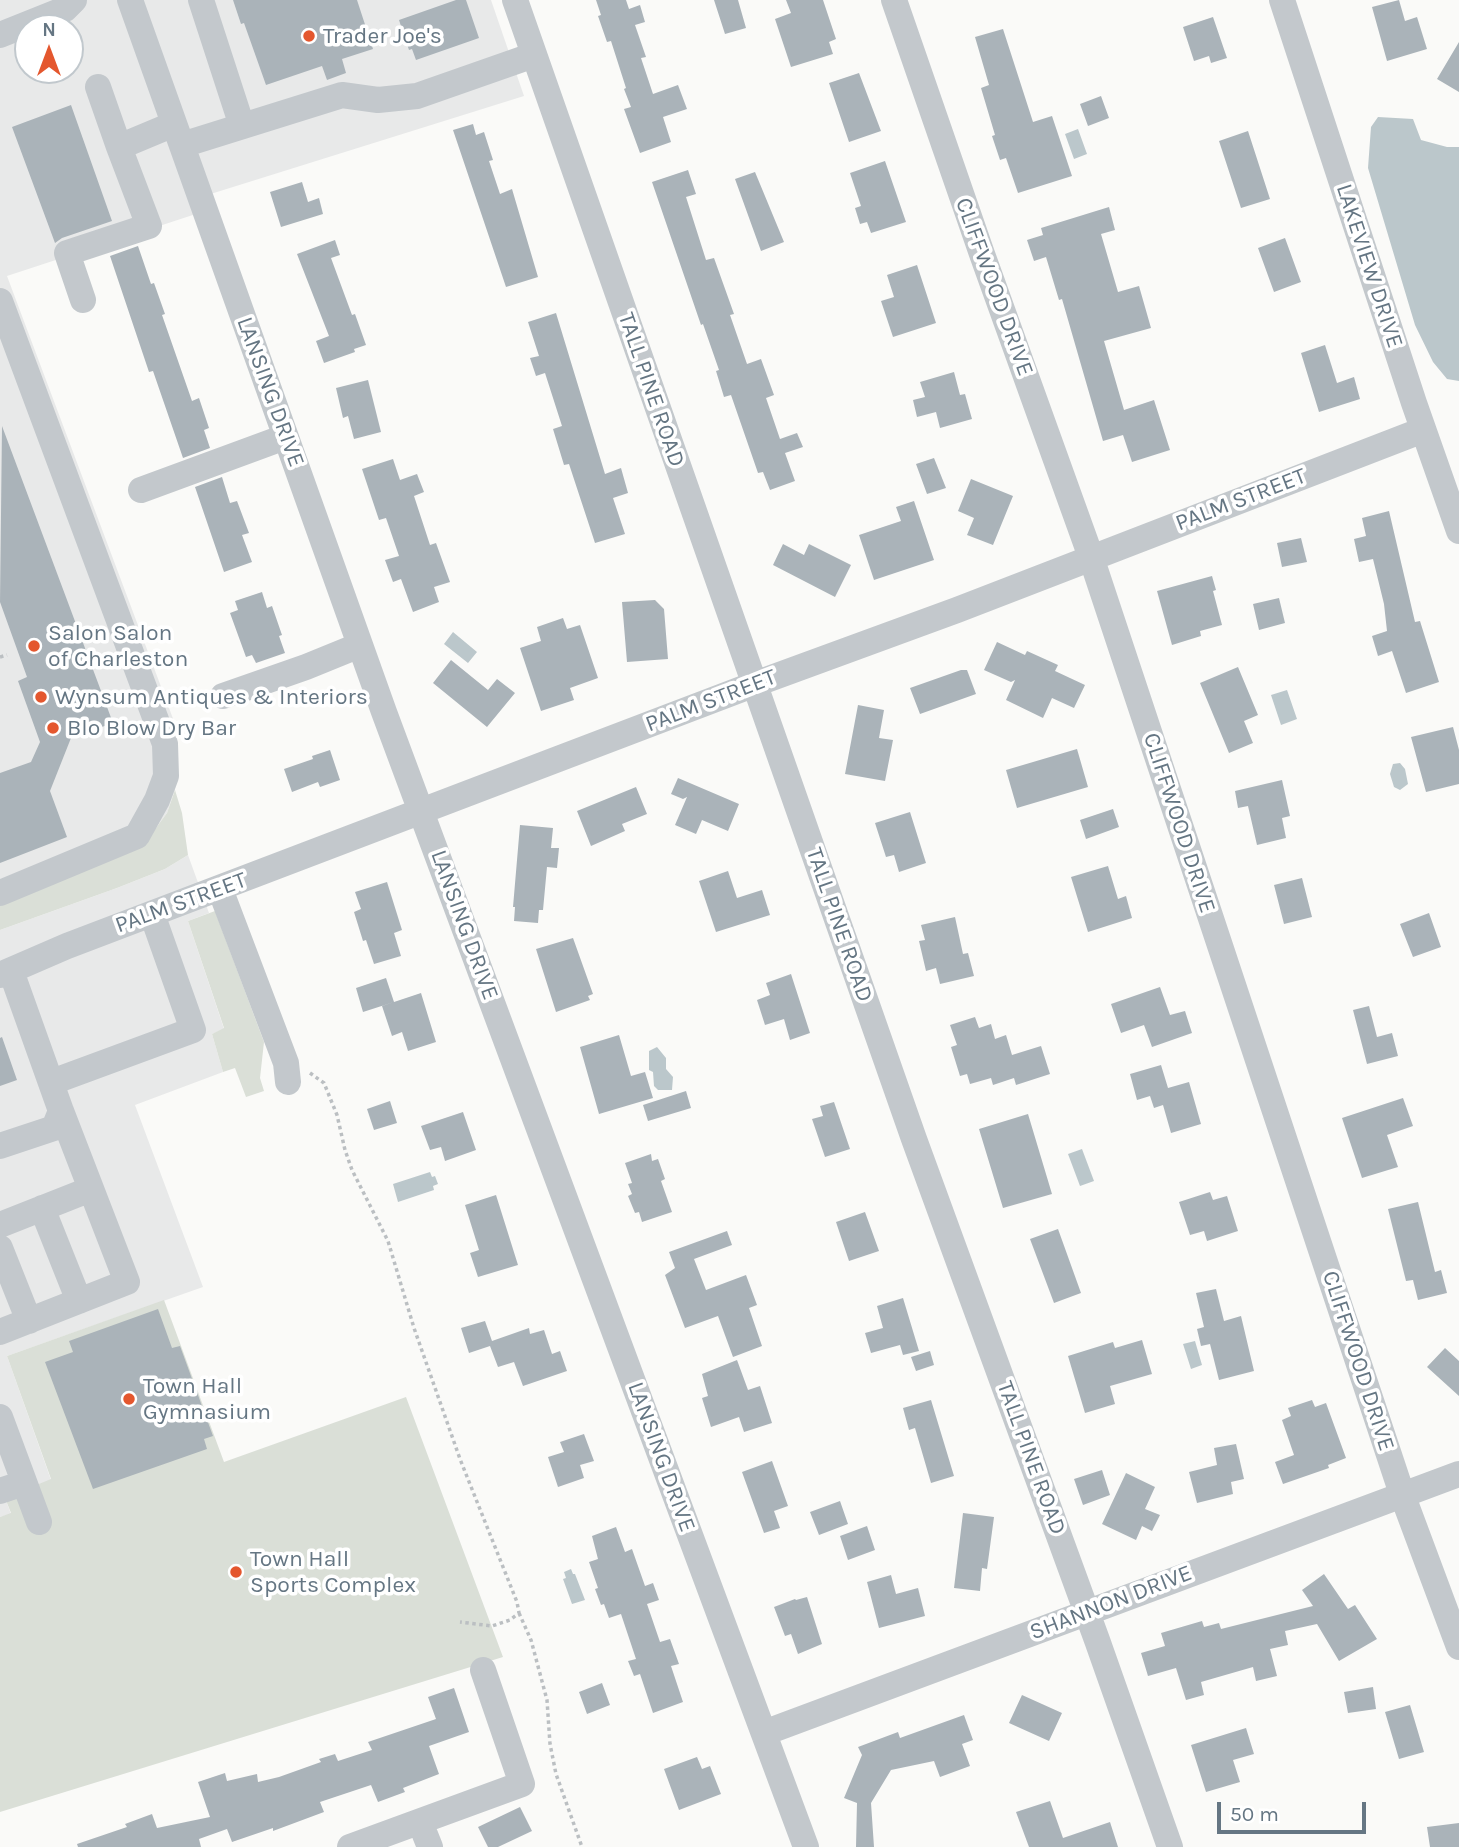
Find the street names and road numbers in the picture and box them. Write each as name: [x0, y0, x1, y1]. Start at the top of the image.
street label: LAKEVIEW DRIVE: [1329, 181, 1409, 351]
street label: CLIFFWOOD DRIVE: [949, 194, 1039, 380]
street label: TALL PINE ROAD: [612, 309, 690, 471]
street label: LANSING DRIVE: [230, 313, 310, 471]
street label: PALM STREET: [1172, 462, 1310, 538]
street label: PALM STREET: [642, 663, 780, 739]
street label: CLIFFWOOD DRIVE: [1137, 729, 1221, 917]
street label: TALL PINE ROAD: [800, 844, 878, 1006]
street label: LANSING DRIVE: [424, 846, 504, 1004]
street label: PALM STREET: [112, 866, 250, 940]
street label: CLIFFWOOD DRIVE: [1316, 1267, 1400, 1455]
street label: TALL PINE ROAD: [990, 1377, 1072, 1539]
street label: LANSING DRIVE: [621, 1378, 701, 1536]
street label: SHANNON DRIVE: [1026, 1559, 1196, 1647]

